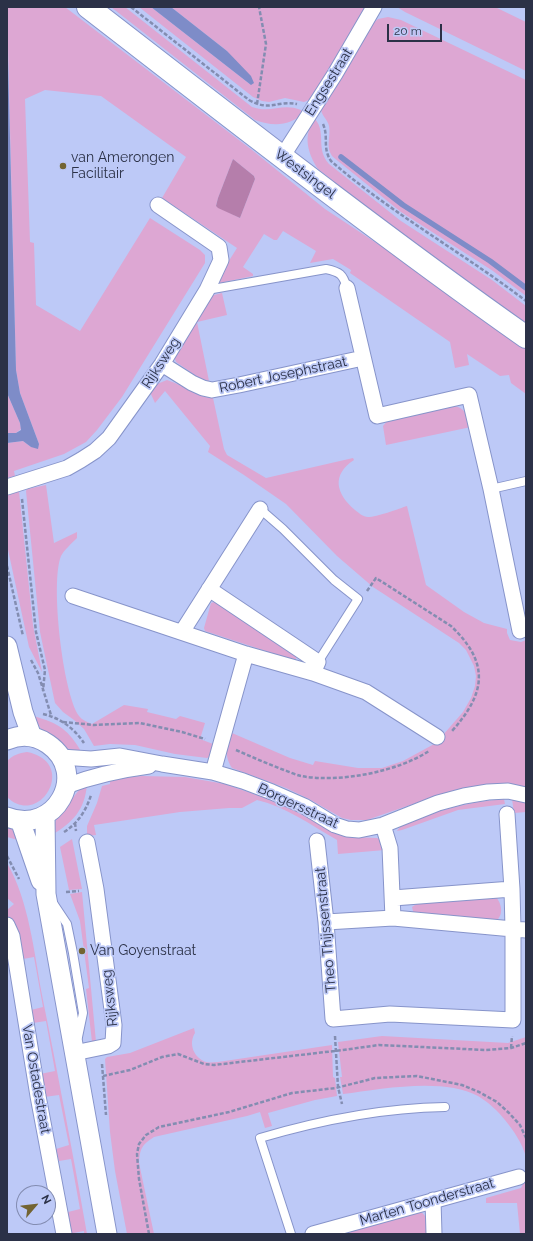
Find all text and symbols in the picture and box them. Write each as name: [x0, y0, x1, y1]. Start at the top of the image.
scale bar: [389, 16, 444, 42]
text: 20 m: [394, 24, 422, 38]
street label: Engsestraat: [302, 45, 356, 119]
street label: Westsingel: [271, 146, 339, 202]
place label: van Amerongen Facilitair: [71, 150, 174, 182]
marker: van Amerongen Facilitair: [58, 161, 68, 171]
street label: Rijksweg: [138, 334, 184, 392]
street label: Robert Josephstraat: [218, 353, 348, 397]
street label: Borgersstraat: [255, 780, 341, 832]
street label: Theo Thijssenstraat: [312, 867, 340, 993]
place label: Van Goyenstraat: [90, 943, 196, 959]
marker: Van Goyenstraat: [77, 946, 87, 956]
street label: Rijksweg: [99, 969, 121, 1027]
street label: Van Ostadestraat: [18, 1023, 54, 1135]
street label: Marten Toonderstraat: [358, 1175, 496, 1229]
north arrow: [16, 1185, 56, 1225]
text: N: [38, 1193, 54, 1206]

